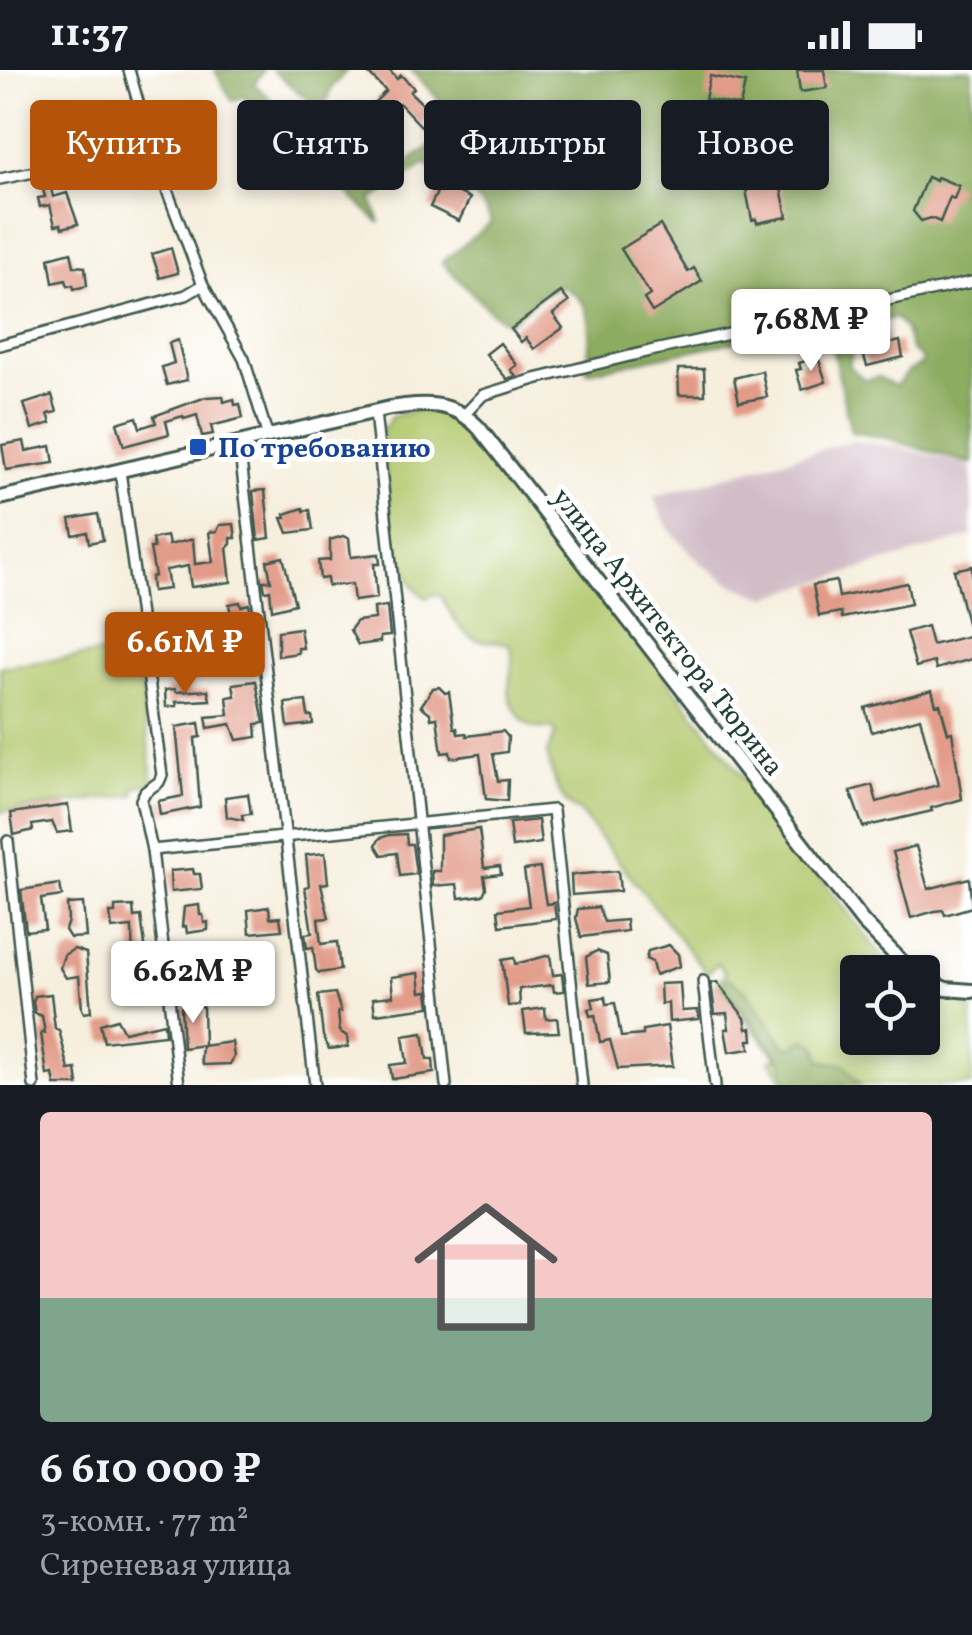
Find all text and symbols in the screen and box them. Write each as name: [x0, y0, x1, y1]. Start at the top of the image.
text: 11:37: [50, 9, 129, 62]
chip: Купить: [30, 100, 217, 190]
chip: Снять: [237, 100, 404, 190]
chip: Фильтры: [424, 100, 641, 190]
chip: Новое: [661, 100, 829, 190]
pin: 7.68M ₽: [719, 289, 903, 374]
text: 7.68M ₽: [753, 299, 869, 343]
place label: По требованию: [218, 430, 431, 469]
marker: По требованию: [187, 436, 209, 458]
street label: улица Архитектора Тюрина: [542, 480, 792, 785]
pin: 6.61M ₽: [93, 612, 277, 697]
text: 6.61M ₽: [127, 622, 243, 666]
pin: 6.62M ₽: [101, 941, 285, 1026]
text: 6.62M ₽: [133, 951, 253, 995]
map controls: [840, 955, 940, 1055]
button: locate: [840, 955, 940, 1055]
icon: home: [396, 1177, 576, 1357]
text: 6 610 000 ₽: [40, 1442, 261, 1501]
text: 3-комн. · 77 m²: [40, 1501, 249, 1545]
text: Сиреневая улица: [40, 1545, 292, 1589]

